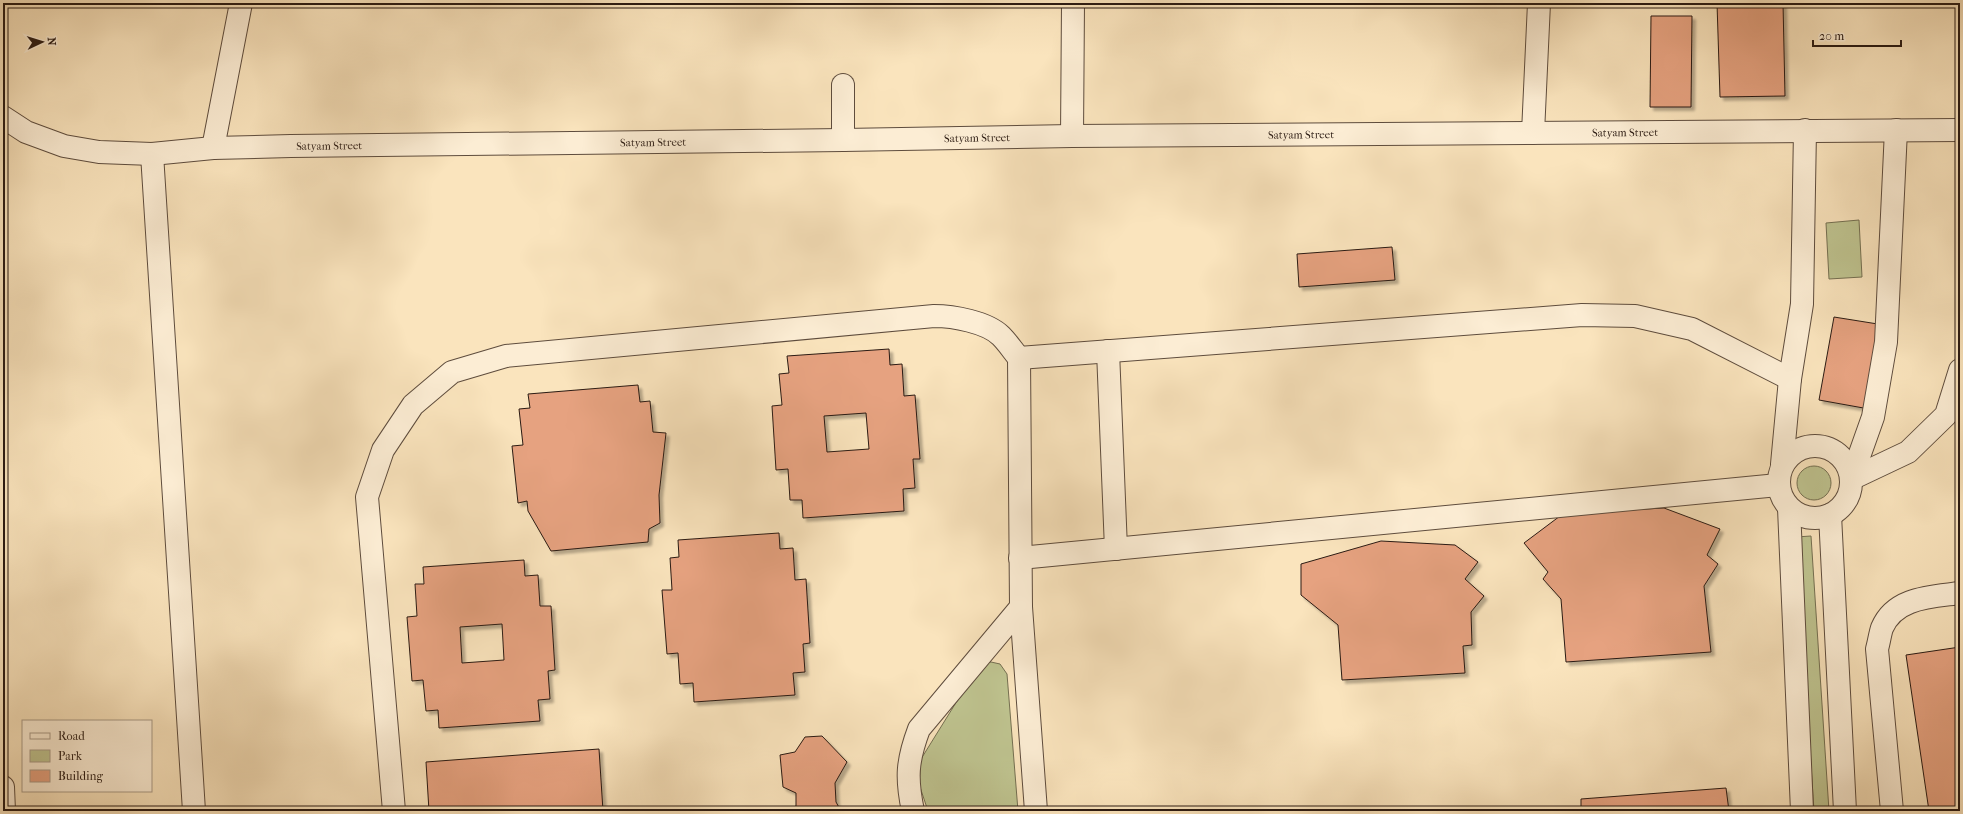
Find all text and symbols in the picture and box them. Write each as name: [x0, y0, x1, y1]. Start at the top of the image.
north arrow: [22, 22, 62, 62]
scale bar: [1813, 22, 1901, 48]
text: 20 m: [1819, 29, 1844, 43]
text: N: [45, 37, 58, 47]
street label: Satyam Street: [1592, 126, 1658, 139]
street label: Satyam Street: [1268, 128, 1334, 141]
street label: Satyam Street: [944, 131, 1010, 145]
street label: Satyam Street: [620, 135, 686, 149]
street label: Satyam Street: [296, 139, 362, 152]
legend: [22, 720, 152, 792]
text: Road: [58, 729, 85, 743]
text: Park: [58, 749, 83, 763]
text: Building: [58, 769, 103, 783]

